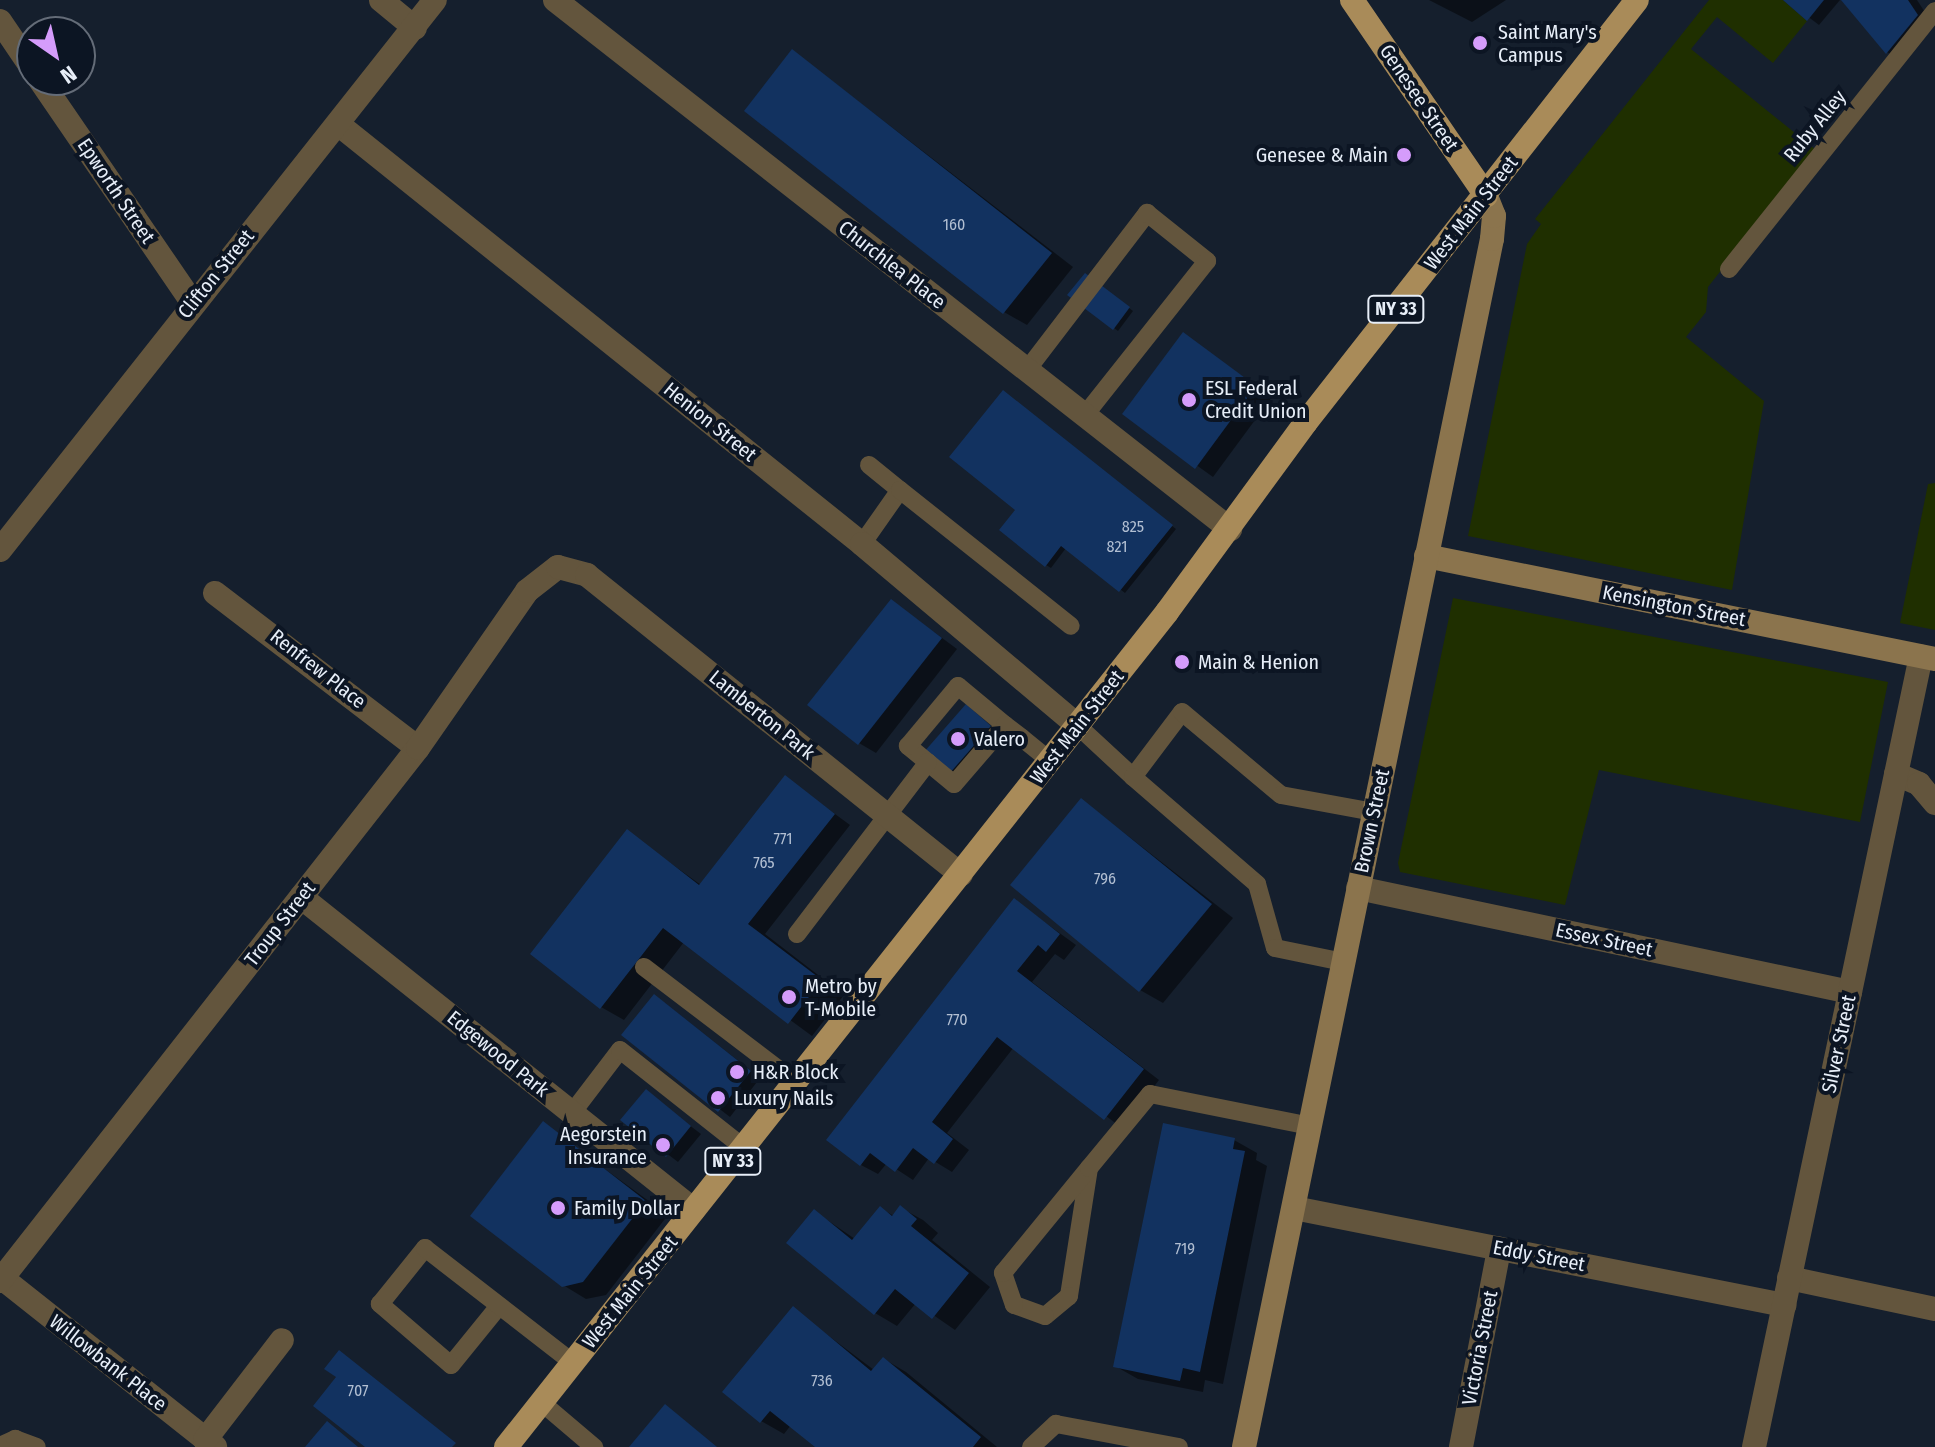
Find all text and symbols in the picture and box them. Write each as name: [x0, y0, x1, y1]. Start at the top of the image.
north arrow: [16, 16, 96, 96]
place label: Saint Mary's Campus: [1498, 20, 1597, 67]
marker: Saint Mary's Campus: [1469, 32, 1491, 54]
street label: Genesee Street: [1374, 40, 1464, 156]
text: N: [56, 60, 82, 90]
street label: Ruby Alley: [1779, 85, 1851, 167]
street label: Epworth Street: [72, 134, 160, 248]
place label: Genesee & Main: [1256, 143, 1388, 167]
marker: Genesee & Main: [1395, 146, 1413, 164]
street label: West Main Street: [1419, 151, 1523, 275]
house number: 160: [943, 215, 965, 235]
street label: Churchlea Place: [834, 216, 950, 314]
street label: Clifton Street: [173, 225, 259, 323]
road number: NY 33: [1366, 295, 1426, 323]
place label: ESL Federal Credit Union: [1205, 376, 1307, 423]
street label: Henion Street: [659, 377, 761, 467]
marker: ESL Federal Credit Union: [1180, 391, 1198, 409]
house number: 825: [1122, 517, 1144, 537]
house number: 821: [1107, 537, 1127, 557]
street label: Kensington Street: [1600, 580, 1748, 632]
street label: Renfrew Place: [265, 624, 371, 714]
place label: Main & Henion: [1198, 650, 1319, 674]
marker: Main & Henion: [1173, 653, 1191, 671]
street label: Lamberton Park: [704, 665, 820, 765]
street label: West Main Street: [1025, 665, 1129, 789]
place label: Valero: [974, 727, 1025, 751]
marker: Valero: [949, 730, 967, 748]
street label: Brown Street: [1349, 767, 1395, 875]
house number: 771: [773, 829, 793, 849]
house number: 765: [753, 853, 775, 873]
house number: 796: [1094, 869, 1116, 889]
street label: Troup Street: [240, 877, 320, 971]
street label: Essex Street: [1553, 918, 1655, 962]
place label: Metro by T-Mobile: [805, 974, 877, 1021]
marker: Metro by T-Mobile: [780, 988, 798, 1006]
street label: Silver Street: [1817, 993, 1861, 1095]
street label: Edgewood Park: [442, 1006, 554, 1102]
house number: 770: [946, 1010, 968, 1030]
place label: H&R Block: [753, 1060, 839, 1084]
marker: H&R Block: [728, 1063, 746, 1081]
place label: Luxury Nails: [734, 1086, 833, 1110]
marker: Luxury Nails: [709, 1089, 727, 1107]
place label: Aegorstein Insurance: [560, 1122, 647, 1169]
marker: Aegorstein Insurance: [654, 1136, 672, 1154]
road number: NY 33: [703, 1147, 763, 1175]
place label: Family Dollar: [574, 1196, 680, 1220]
marker: Family Dollar: [549, 1199, 567, 1217]
street label: West Main Street: [577, 1231, 683, 1353]
street label: Eddy Street: [1491, 1235, 1587, 1277]
house number: 719: [1175, 1239, 1195, 1259]
street label: Victoria Street: [1457, 1289, 1503, 1407]
street label: Willowbank Place: [45, 1310, 171, 1416]
house number: 736: [811, 1371, 833, 1391]
house number: 707: [348, 1381, 368, 1401]

